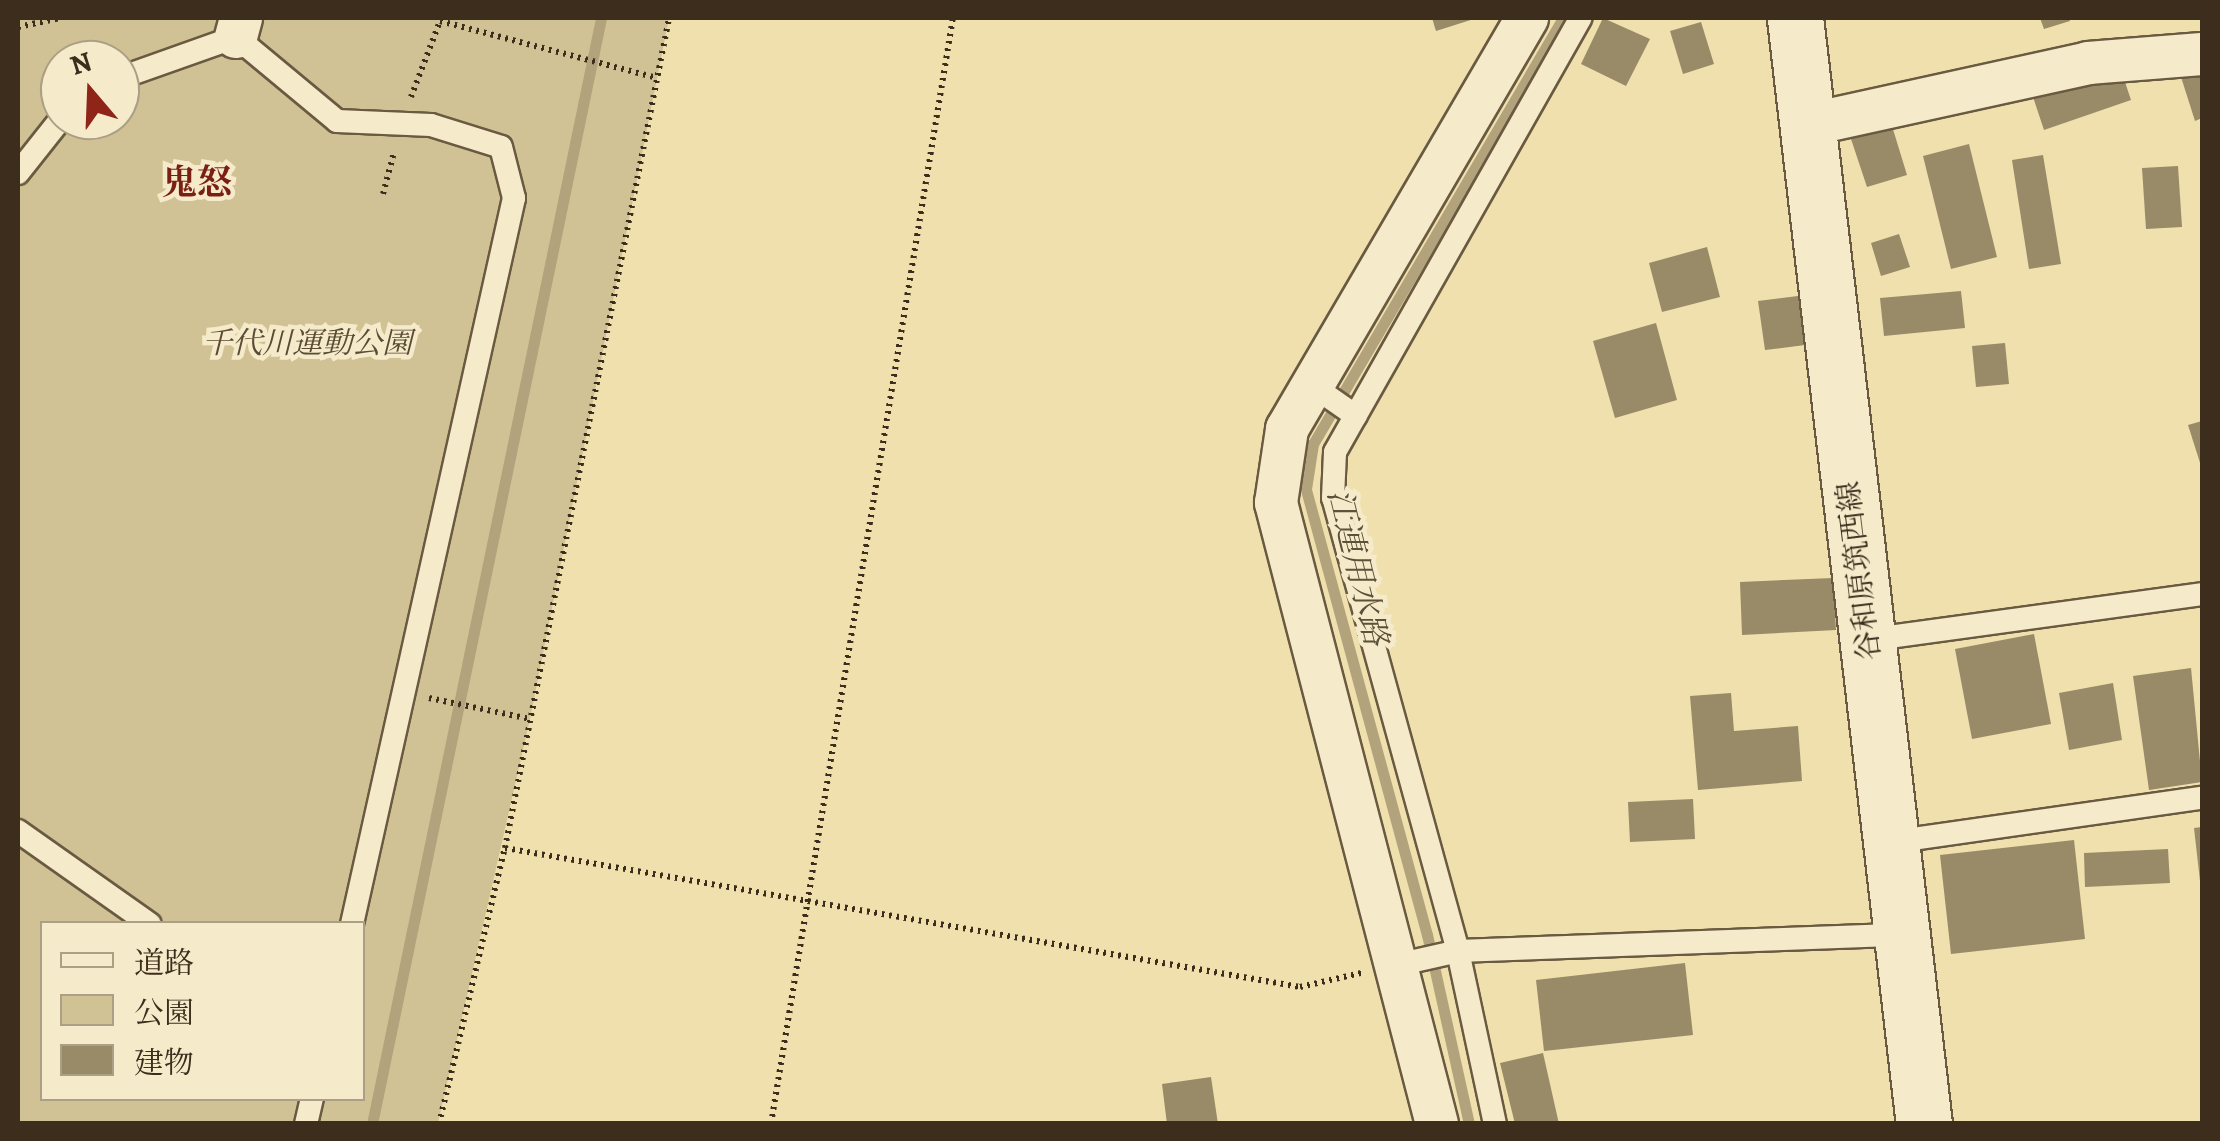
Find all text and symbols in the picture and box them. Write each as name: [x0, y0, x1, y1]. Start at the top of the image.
north arrow: [40, 40, 140, 140]
text: N: [65, 42, 97, 85]
district label: 鬼怒: [162, 161, 232, 203]
park label: 千代川運動公園: [202, 325, 412, 361]
street label: 谷和原筑西線: [1830, 479, 1888, 663]
water label: 江連用水路: [1320, 485, 1396, 649]
legend: [40, 921, 365, 1101]
text: 道路: [134, 943, 194, 983]
text: 公園: [134, 993, 194, 1033]
text: 建物: [134, 1043, 194, 1083]

